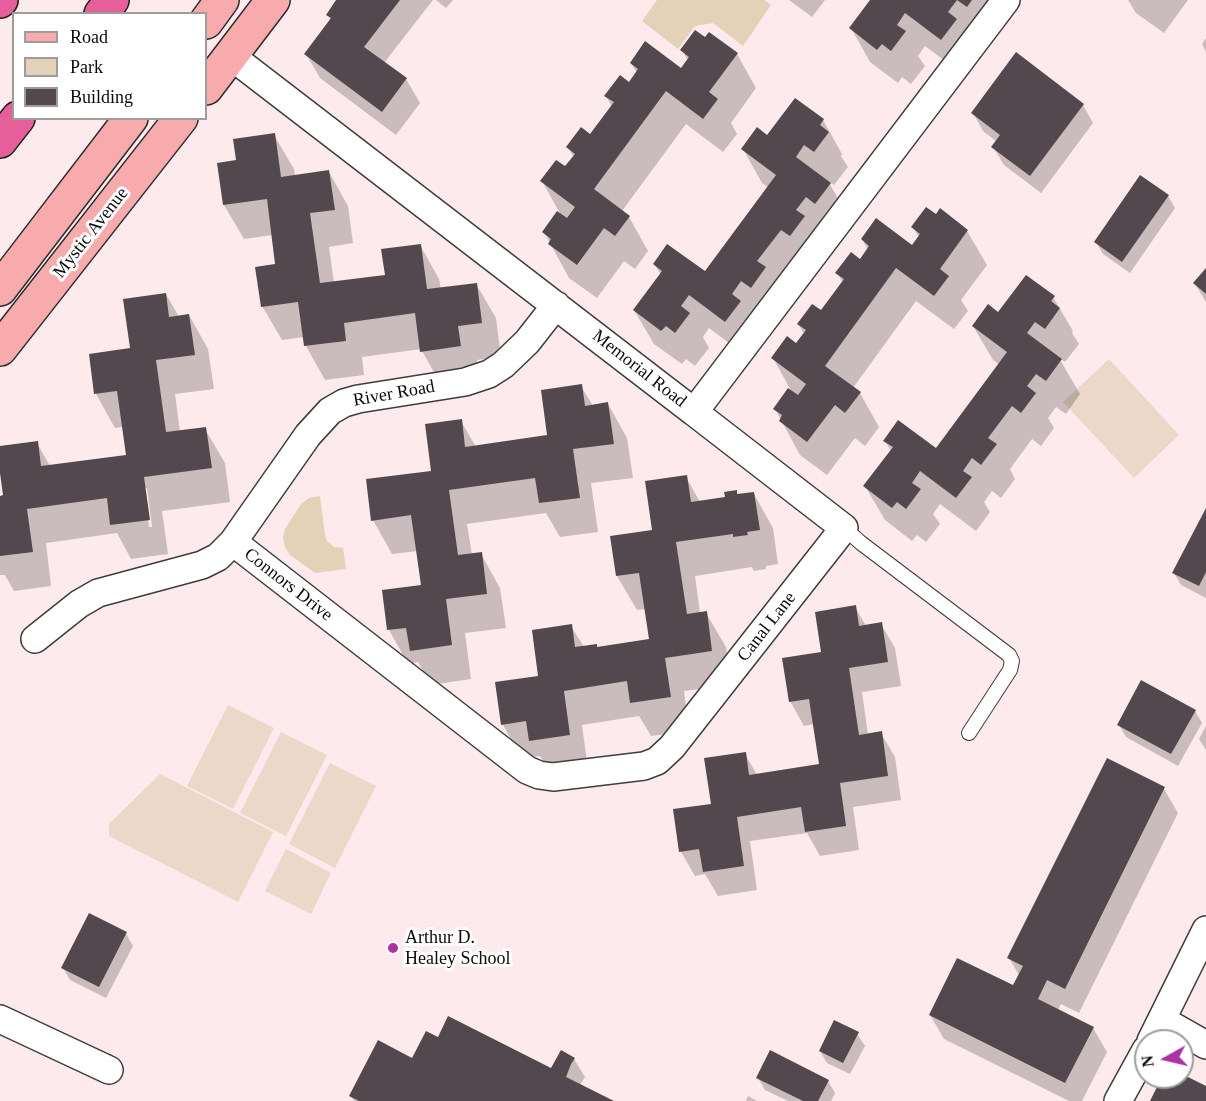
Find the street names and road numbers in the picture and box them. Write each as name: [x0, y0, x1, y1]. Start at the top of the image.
street label: Mystic Avenue: [49, 183, 133, 283]
street label: Memorial Road: [588, 326, 690, 412]
street label: River Road: [352, 376, 436, 412]
street label: Connors Drive: [239, 544, 337, 626]
street label: Canal Lane: [733, 588, 801, 666]

